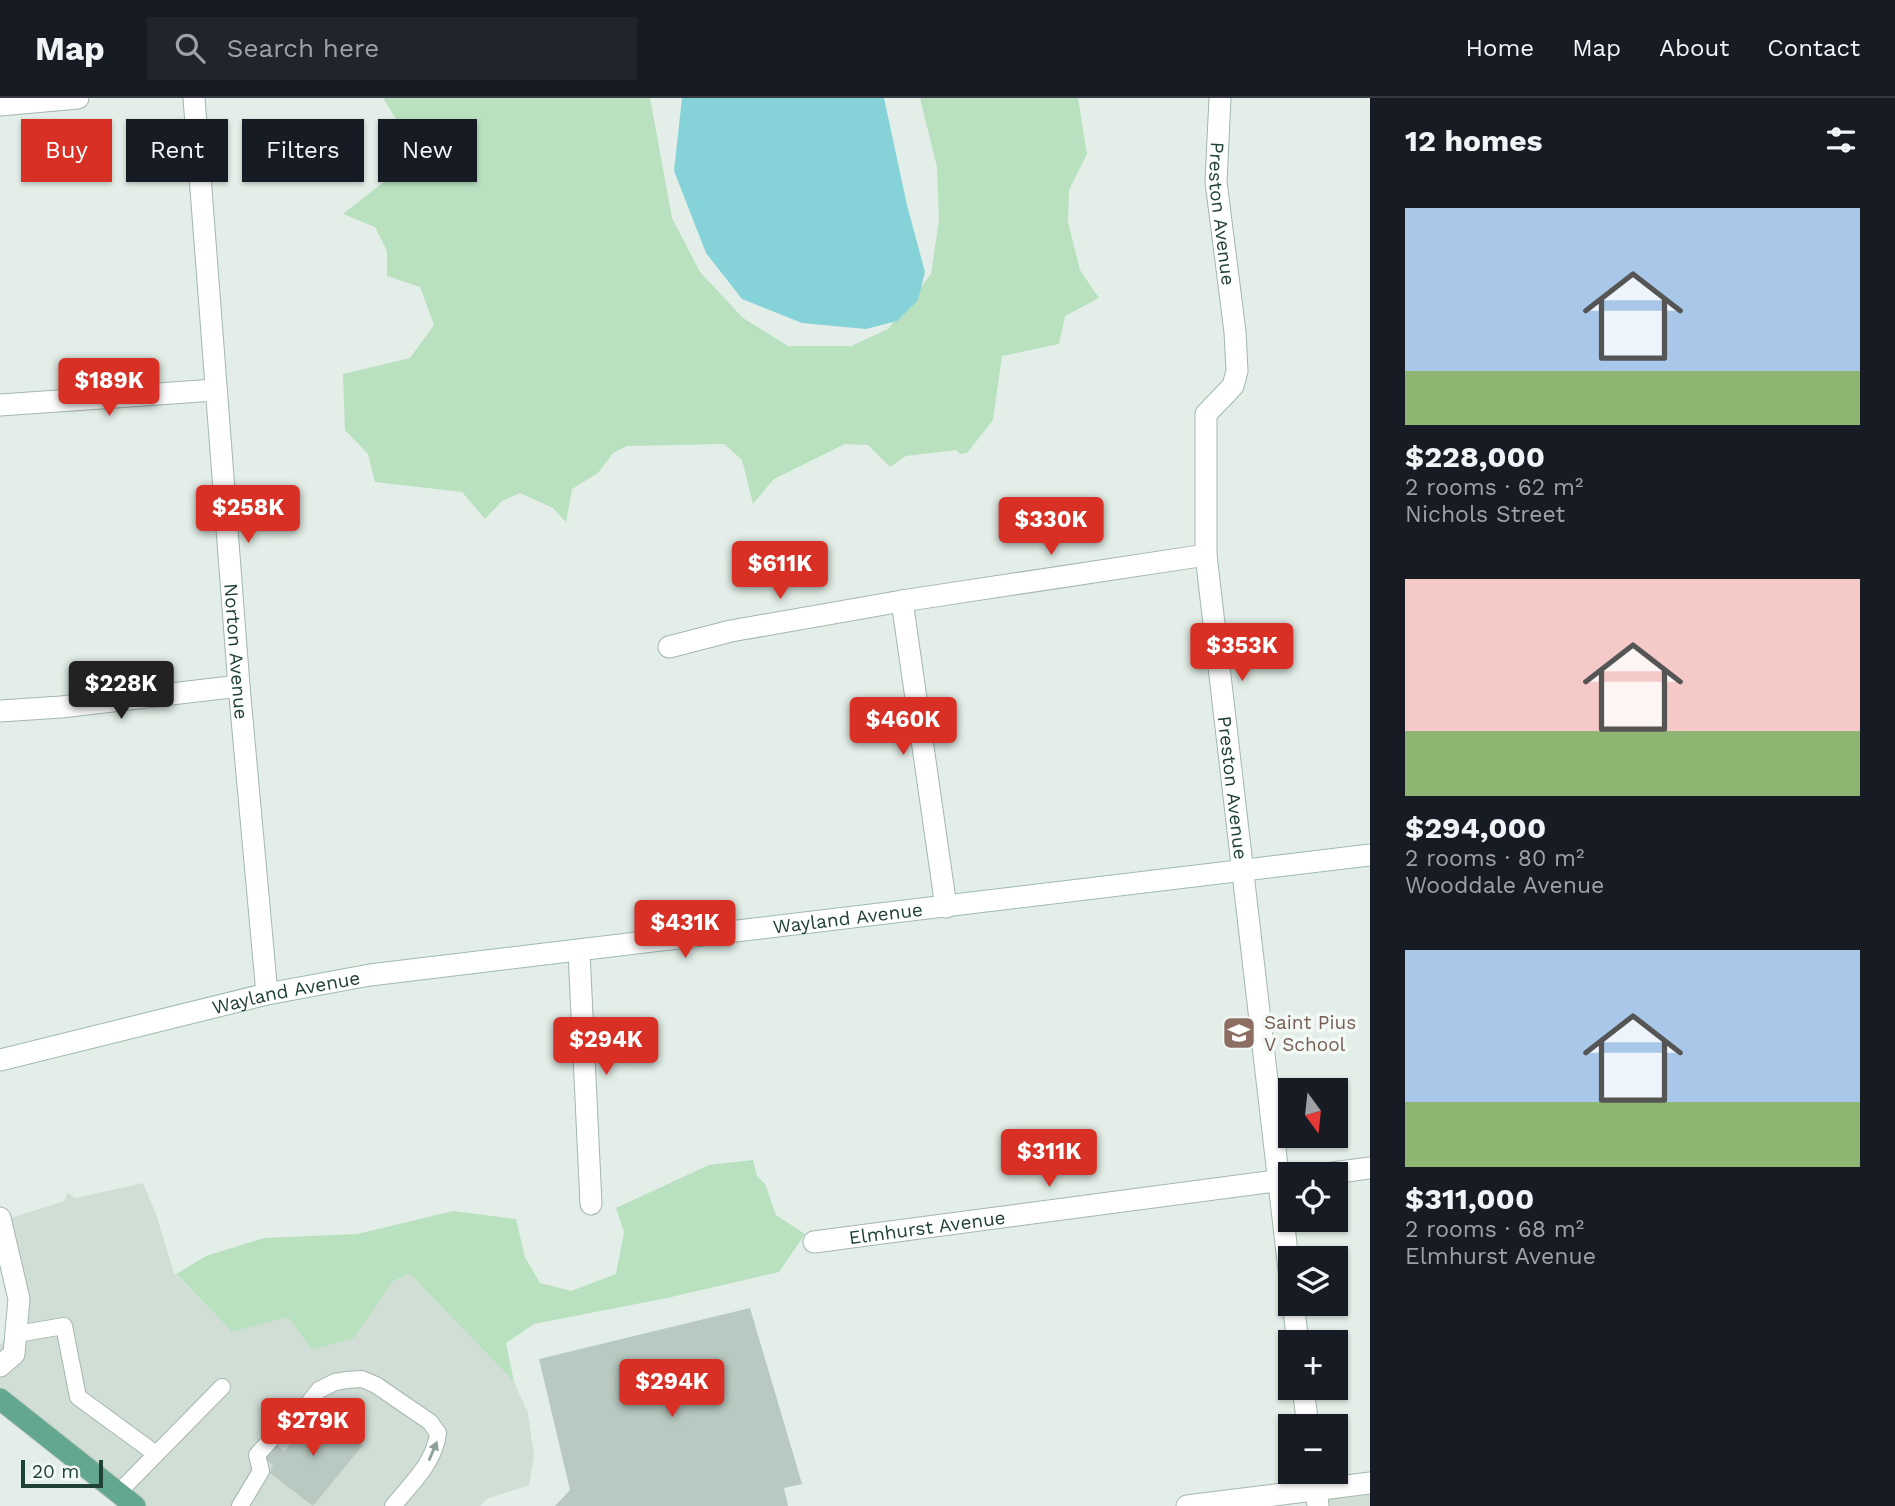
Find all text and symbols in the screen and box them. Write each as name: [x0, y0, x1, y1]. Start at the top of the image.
search box: [147, 17, 637, 80]
text: Map: [35, 29, 105, 68]
icon: search: [171, 29, 209, 67]
text: Search here: [227, 33, 379, 63]
text: Home: [1466, 34, 1534, 62]
text: Map: [1572, 34, 1621, 62]
text: About: [1659, 34, 1729, 62]
text: Contact: [1767, 34, 1860, 62]
chip: Buy: [21, 119, 112, 182]
chip: Rent: [126, 119, 228, 182]
chip: Filters: [242, 119, 364, 182]
chip: New: [378, 119, 477, 182]
icon: filters: [1822, 121, 1860, 159]
text: 12 homes: [1405, 123, 1543, 158]
street label: Preston Avenue: [1205, 141, 1240, 287]
icon: home: [1570, 253, 1696, 379]
pin: $189K: [60, 358, 158, 418]
text: $189K: [74, 367, 144, 394]
text: $228,000: [1405, 439, 1545, 474]
text: 2 rooms · 62 m²: [1405, 474, 1583, 501]
pin: $258K: [199, 486, 297, 545]
text: $258K: [212, 494, 284, 521]
pin: $330K: [1002, 498, 1100, 557]
text: Nichols Street: [1405, 501, 1565, 528]
text: $330K: [1015, 506, 1087, 533]
pin: $611K: [731, 542, 829, 601]
text: $611K: [748, 550, 812, 577]
street label: Norton Avenue: [220, 582, 253, 720]
pin: $353K: [1193, 624, 1291, 683]
icon: home: [1570, 624, 1696, 750]
text: $353K: [1206, 632, 1278, 659]
pin: $228K: [72, 662, 170, 721]
text: $228K: [85, 670, 157, 697]
pin: $460K: [854, 698, 952, 757]
text: $460K: [866, 706, 940, 733]
street label: Preston Avenue: [1213, 715, 1253, 861]
text: $294,000: [1405, 810, 1546, 845]
text: 2 rooms · 80 m²: [1405, 845, 1584, 872]
text: Wooddale Avenue: [1405, 872, 1604, 899]
street label: Wayland Avenue: [772, 897, 924, 938]
pin: $431K: [636, 900, 734, 960]
text: $431K: [650, 909, 720, 936]
street label: Wayland Avenue: [209, 966, 362, 1019]
icon: home: [1570, 995, 1696, 1121]
place label: Saint Pius V School: [1264, 1011, 1356, 1056]
school or university icon: Saint Pius V School: [1220, 1014, 1258, 1052]
pin: $294K: [557, 1018, 655, 1077]
text: $294K: [569, 1026, 643, 1053]
north arrow: [1278, 1078, 1348, 1148]
map controls: [1278, 1078, 1348, 1484]
pin: $311K: [1000, 1130, 1098, 1189]
text: $311K: [1017, 1138, 1081, 1165]
button: locate: [1278, 1162, 1348, 1232]
text: $311,000: [1405, 1181, 1534, 1216]
street label: Elmhurst Avenue: [847, 1205, 1007, 1249]
text: 2 rooms · 68 m²: [1405, 1216, 1584, 1243]
text: Elmhurst Avenue: [1405, 1243, 1596, 1270]
button: layers: [1278, 1246, 1348, 1316]
button: +: [1278, 1330, 1348, 1400]
pin: $294K: [623, 1360, 721, 1419]
text: $294K: [635, 1368, 709, 1395]
pin: $279K: [264, 1398, 362, 1458]
text: $279K: [277, 1407, 349, 1434]
button: −: [1278, 1414, 1348, 1484]
one-way arrow: [427, 1440, 438, 1461]
scale bar: [21, 1457, 103, 1489]
text: 20 m: [32, 1460, 79, 1483]

